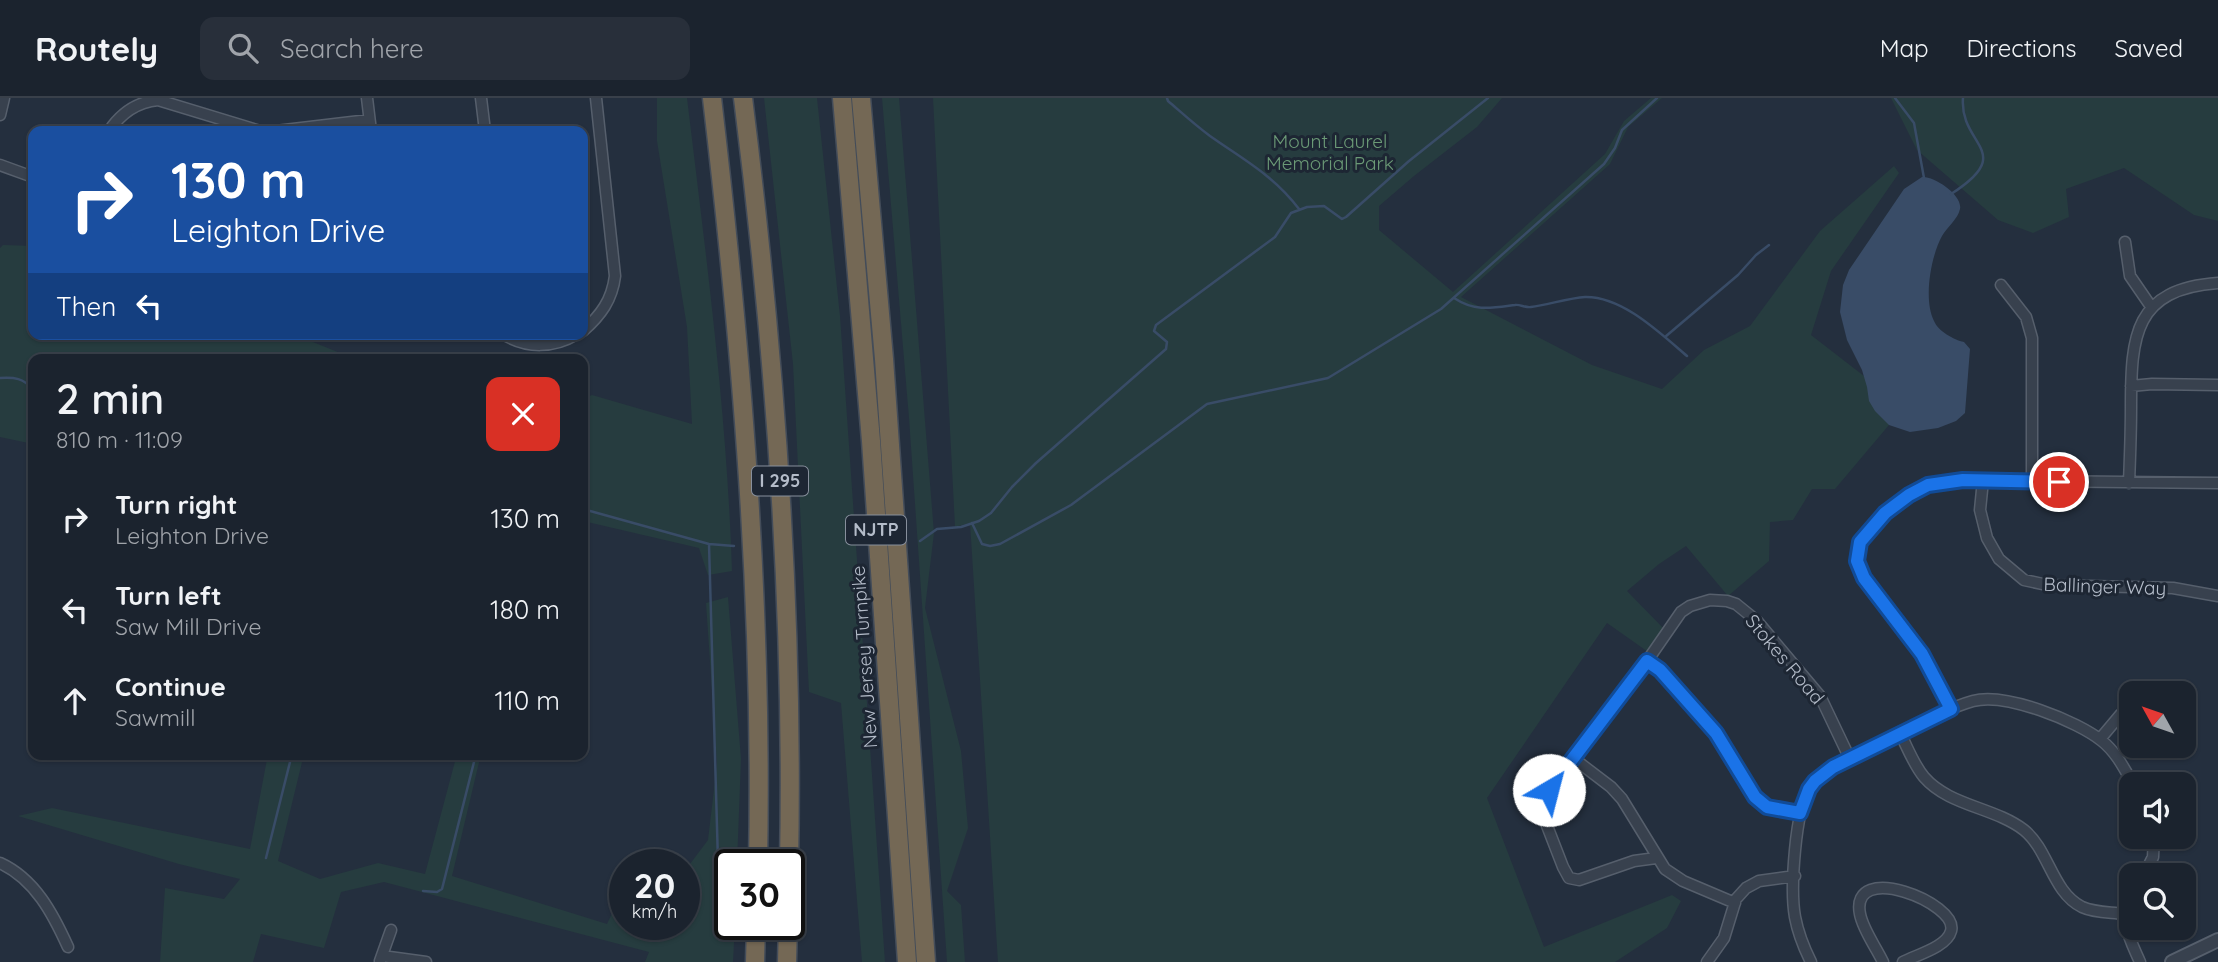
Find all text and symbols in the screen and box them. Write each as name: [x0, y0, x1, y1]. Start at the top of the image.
search box: [200, 17, 690, 80]
text: Routely: [35, 28, 158, 69]
icon: search: [224, 29, 262, 67]
text: Search here: [280, 32, 424, 65]
text: Map: [1880, 33, 1929, 63]
text: Directions: [1967, 33, 2077, 63]
text: Saved: [2115, 33, 2183, 63]
park label: Mount Laurel Memorial Park: [1266, 129, 1394, 175]
text: 130 m: [171, 149, 305, 210]
icon: right: [56, 154, 147, 245]
text: Leighton Drive: [171, 210, 385, 250]
icon: left: [130, 287, 168, 325]
text: Then: [56, 290, 116, 323]
text: 2 min: [56, 372, 164, 425]
button: close: [486, 377, 560, 451]
text: 810 m · 11:09: [56, 425, 183, 454]
pin: [2029, 452, 2089, 512]
icon: arrive: [2040, 463, 2078, 501]
road number: I 295: [752, 466, 808, 496]
text: Turn right: [115, 488, 237, 521]
icon: right: [56, 500, 94, 538]
text: 130 m: [490, 502, 560, 535]
road number: NJTP: [846, 516, 906, 544]
text: Leighton Drive: [115, 521, 269, 550]
street label: New Jersey Turnpike: [846, 565, 882, 749]
street label: Ballinger Way: [2043, 572, 2167, 600]
text: Turn left: [115, 579, 222, 612]
icon: left: [56, 591, 94, 629]
text: 180 m: [490, 593, 560, 626]
street label: Stokes Road: [1740, 609, 1830, 709]
text: Saw Mill Drive: [115, 612, 261, 641]
text: Continue: [115, 670, 226, 703]
north arrow: [2119, 681, 2196, 758]
map controls: [2119, 681, 2196, 940]
icon: ahead: [56, 682, 94, 720]
text: 110 m: [494, 684, 560, 717]
text: Sawmill: [115, 703, 196, 732]
position arrow: [1512, 753, 1586, 827]
button: sound: [2119, 772, 2196, 849]
speed limit sign: 30: [714, 849, 805, 940]
text: 20: [634, 863, 675, 907]
button: search: [2119, 863, 2196, 940]
text: km/h: [632, 900, 677, 923]

